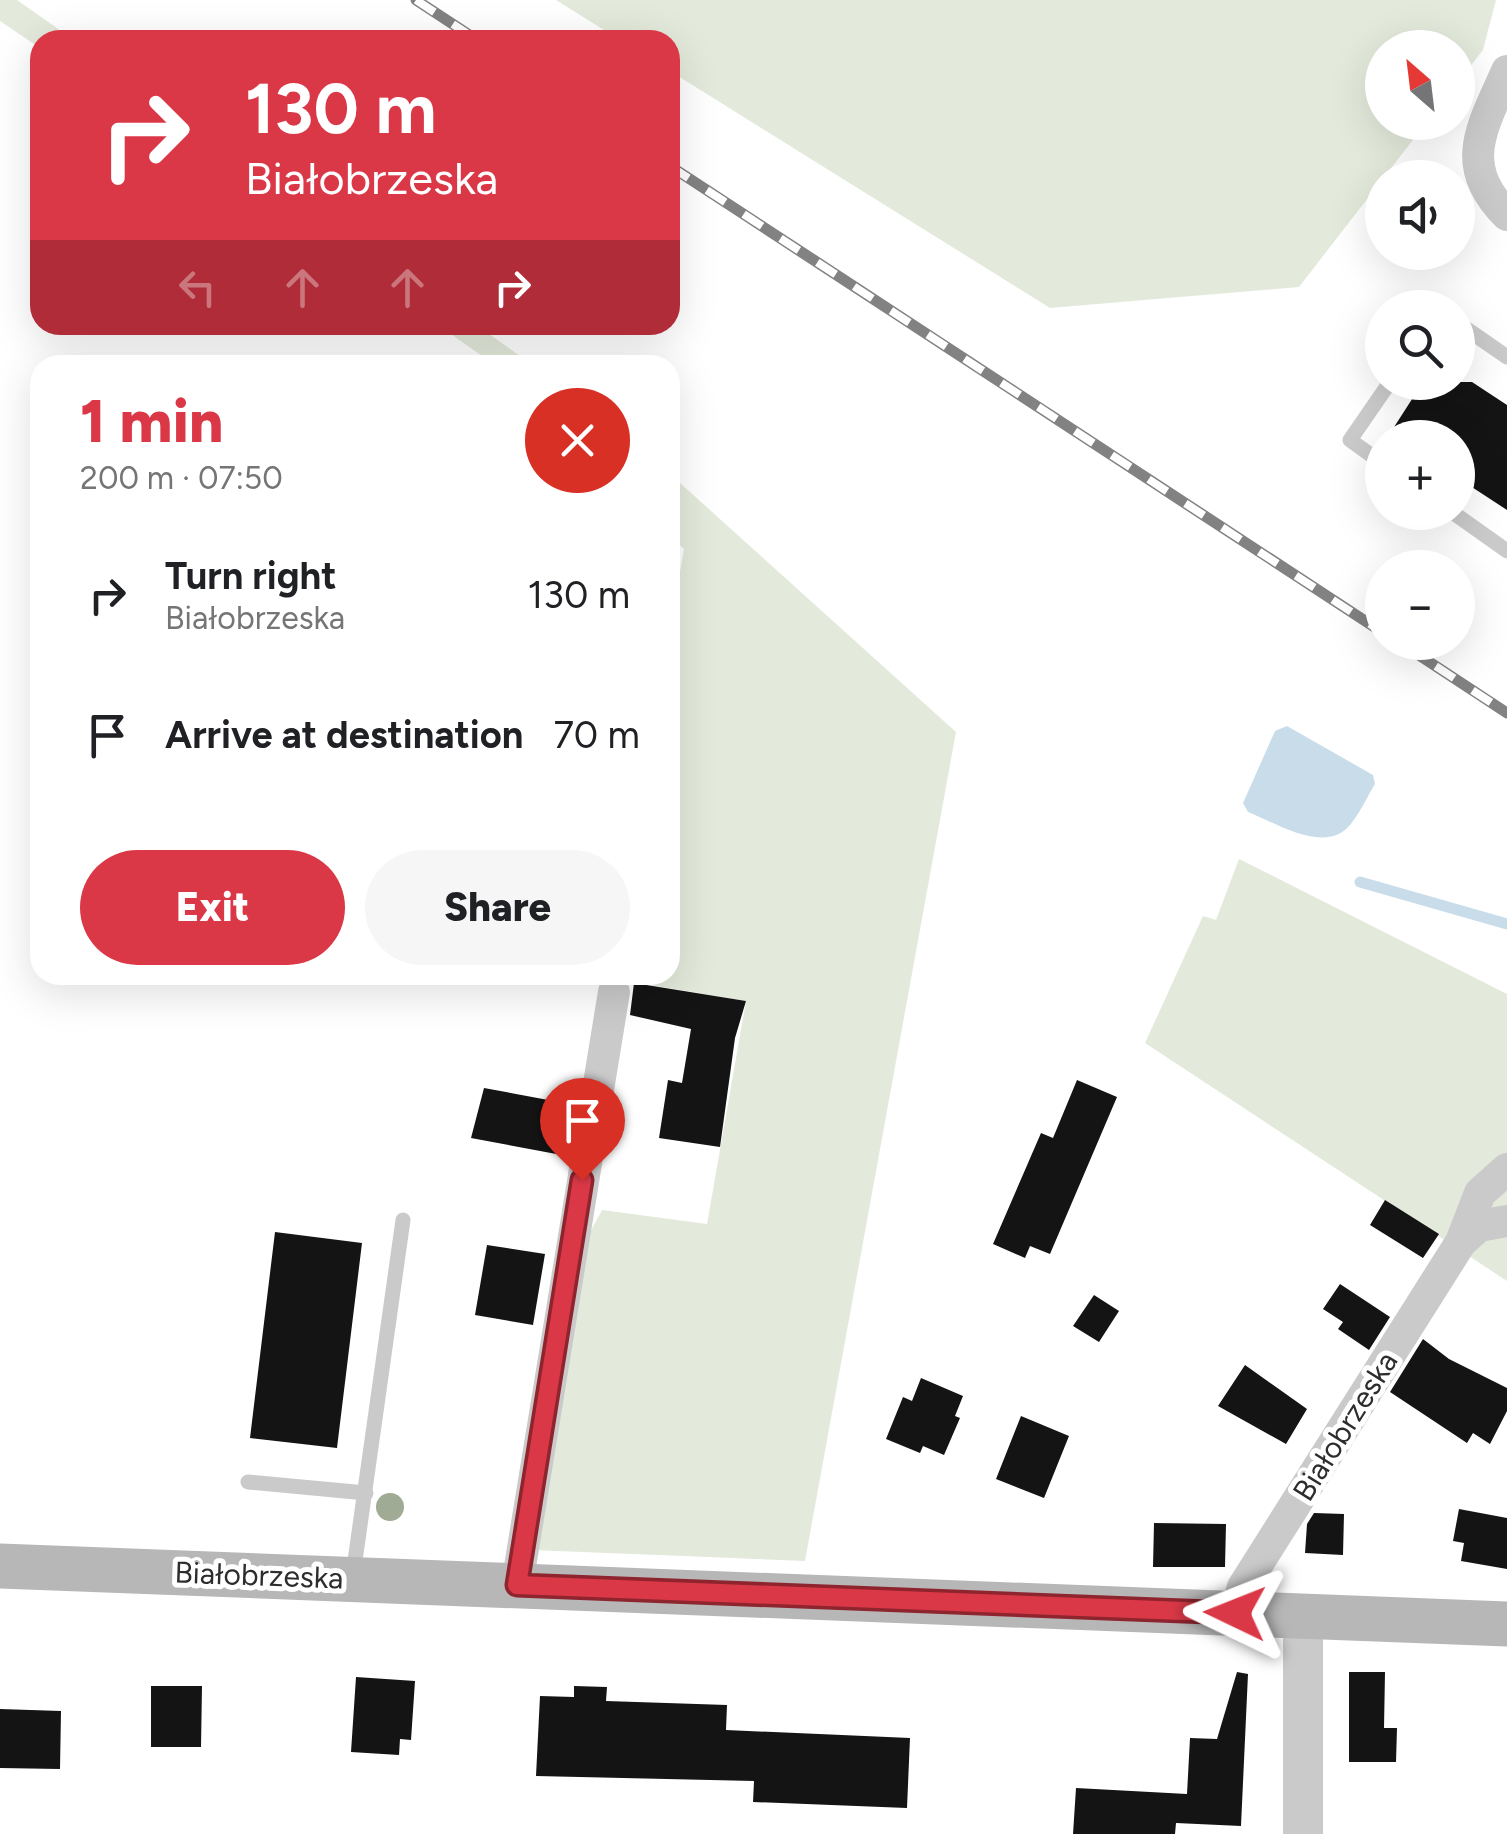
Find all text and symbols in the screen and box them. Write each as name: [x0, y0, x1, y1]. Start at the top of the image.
north arrow: [1365, 30, 1475, 140]
map controls: [1365, 30, 1475, 660]
text: 130 m: [245, 66, 437, 151]
icon: right: [80, 70, 210, 200]
text: Białobrzeska: [245, 151, 498, 205]
button: sound: [1365, 160, 1475, 270]
icon: left: [170, 260, 225, 315]
icon: ahead: [275, 260, 330, 315]
icon: ahead: [380, 260, 435, 315]
icon: right: [485, 260, 540, 315]
button: search: [1365, 290, 1475, 400]
text: 1 min: [80, 385, 223, 457]
button: close: [525, 388, 630, 493]
button: +: [1365, 420, 1475, 530]
text: 200 m · 07:50: [80, 459, 283, 497]
button: −: [1365, 550, 1475, 660]
text: Turn right: [165, 553, 337, 599]
icon: right: [80, 568, 135, 623]
text: 130 m: [528, 572, 630, 618]
text: Białobrzeska: [165, 599, 345, 637]
icon: arrive: [80, 708, 135, 763]
text: Arrive at destination: [165, 712, 523, 758]
text: 70 m: [553, 712, 640, 758]
button: Exit: [80, 850, 345, 965]
button: Share: [365, 850, 630, 965]
pin: [540, 1078, 625, 1181]
icon: arrive: [555, 1093, 610, 1148]
street label: Białobrzeska: [1285, 1345, 1405, 1507]
street label: Białobrzeska: [174, 1554, 344, 1596]
position arrow: [1183, 1561, 1287, 1665]

